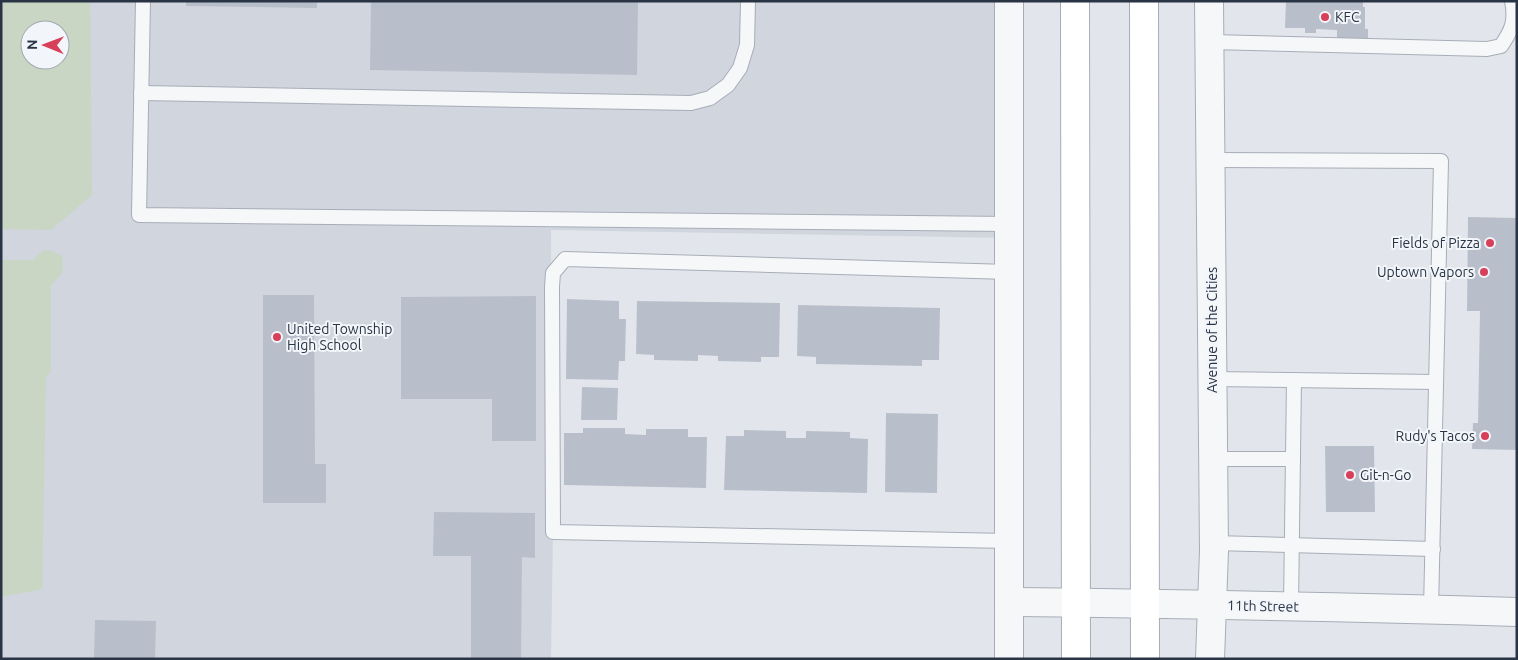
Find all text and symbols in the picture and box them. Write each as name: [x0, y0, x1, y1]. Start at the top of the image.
place label: KFC: [1335, 9, 1360, 25]
marker: KFC: [1319, 11, 1331, 23]
north arrow: [20, 20, 70, 70]
text: N: [24, 39, 40, 50]
place label: Fields of Pizza: [1392, 235, 1480, 251]
marker: Fields of Pizza: [1484, 237, 1496, 249]
place label: Uptown Vapors: [1377, 264, 1474, 280]
marker: Uptown Vapors: [1478, 266, 1490, 278]
street label: Avenue of the Cities: [1204, 267, 1220, 393]
place label: United Township High School: [287, 321, 392, 353]
marker: United Township High School: [271, 331, 283, 343]
place label: Rudy's Tacos: [1396, 428, 1475, 444]
marker: Rudy's Tacos: [1479, 430, 1491, 442]
place label: Git-n-Go: [1360, 467, 1411, 483]
marker: Git-n-Go: [1344, 469, 1356, 481]
street label: 11th Street: [1227, 597, 1299, 615]

